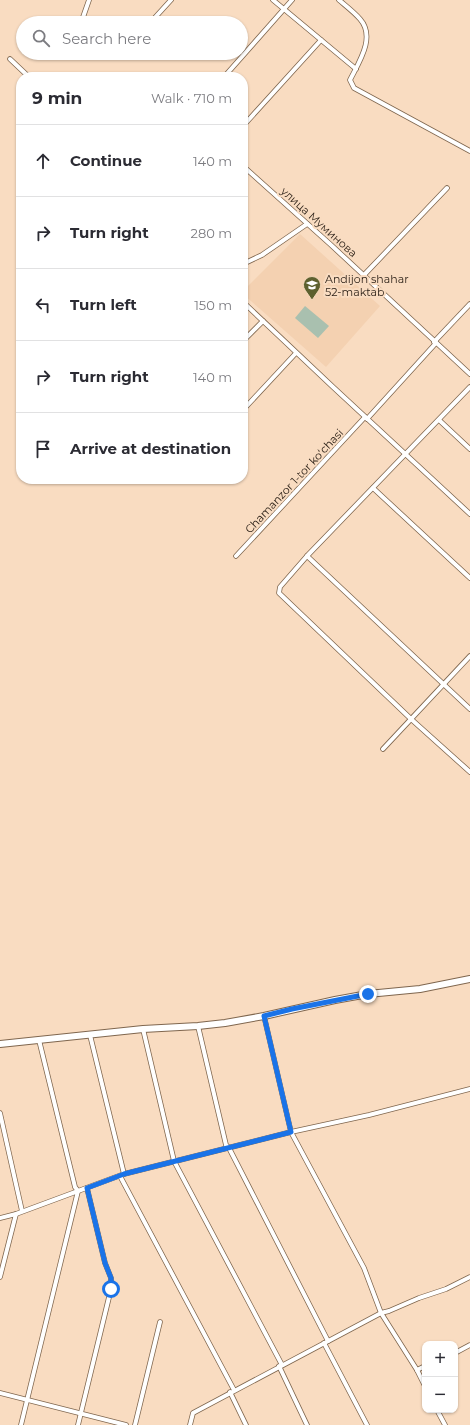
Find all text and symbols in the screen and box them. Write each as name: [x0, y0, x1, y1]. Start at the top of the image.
search box: [16, 16, 248, 60]
icon: search: [30, 27, 52, 49]
text: Search here: [62, 29, 151, 48]
text: 9 min: [32, 88, 82, 108]
text: Walk · 710 m: [151, 90, 232, 106]
icon: ahead: [32, 150, 54, 172]
text: Continue: [70, 151, 142, 170]
text: 140 m: [193, 153, 232, 169]
street label: улица Муминова: [277, 183, 360, 260]
icon: right: [32, 222, 54, 244]
text: Turn right: [70, 223, 149, 242]
text: 280 m: [191, 225, 232, 241]
place label: Andijon shahar 52-maktab: [325, 272, 409, 299]
school or university icon: Andijon shahar 52-maktab: [302, 275, 322, 300]
icon: left: [32, 294, 54, 316]
text: Turn left: [70, 295, 137, 314]
text: 150 m: [194, 297, 232, 313]
icon: right: [32, 366, 54, 388]
text: Turn right: [70, 367, 149, 386]
text: 140 m: [193, 369, 232, 385]
street label: Chamanzor 1-tor koʻchasi: [242, 426, 346, 536]
icon: arrive: [32, 438, 54, 460]
text: Arrive at destination: [70, 439, 231, 458]
route end: [359, 985, 377, 1003]
route start: [102, 1280, 120, 1298]
map controls: [422, 1341, 458, 1413]
button: +: [422, 1341, 458, 1377]
button: −: [422, 1377, 458, 1413]

